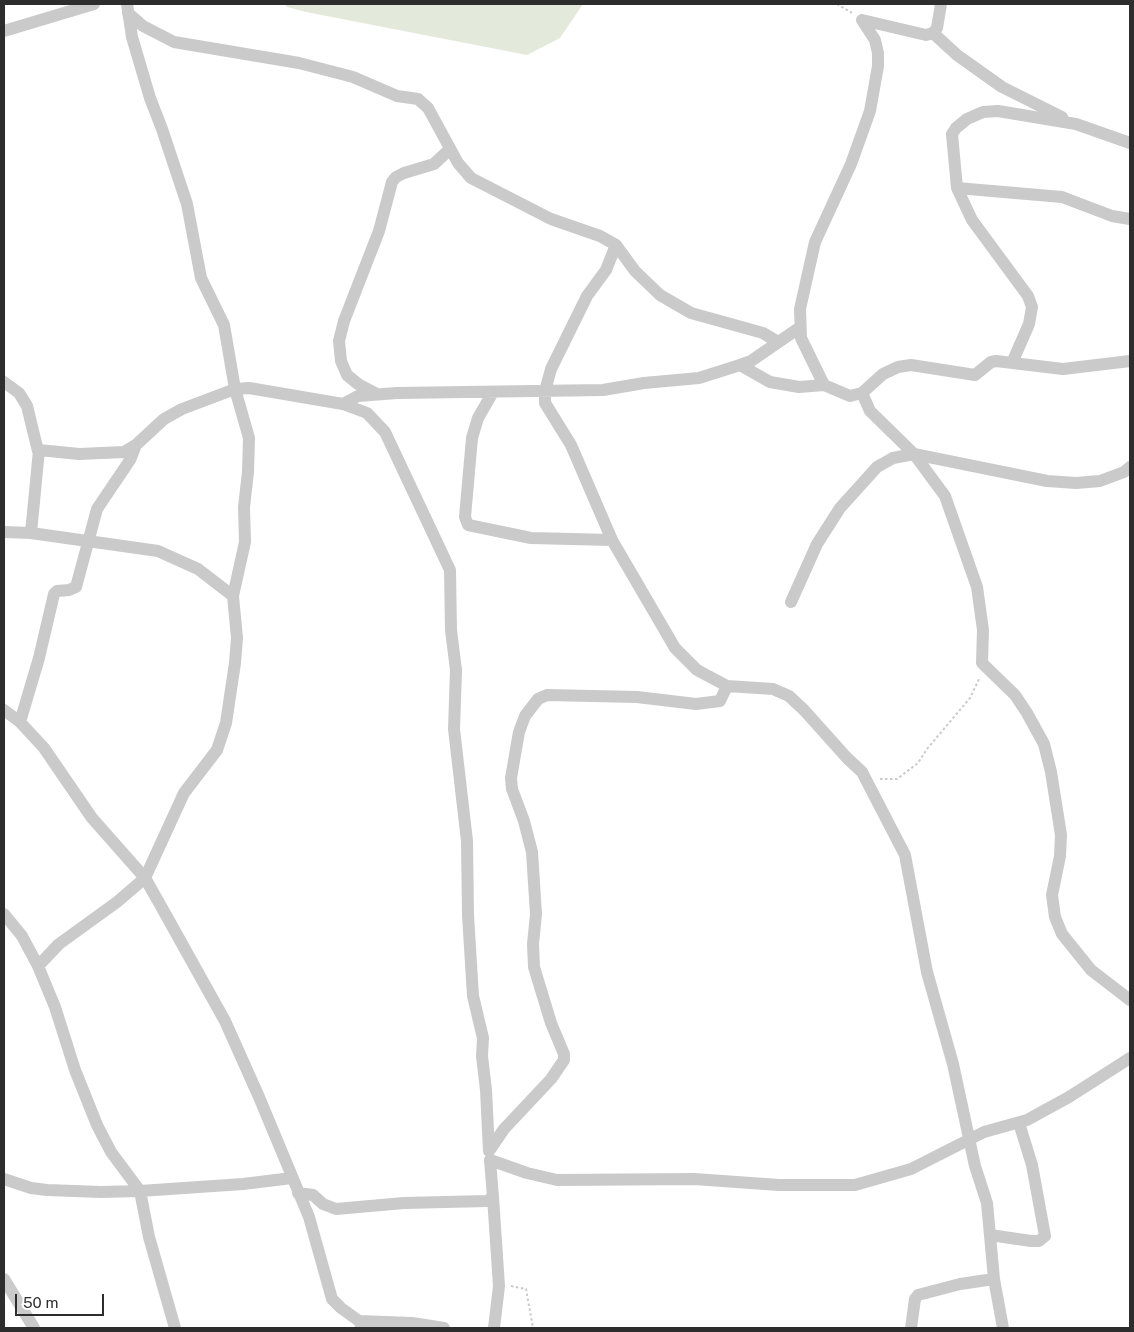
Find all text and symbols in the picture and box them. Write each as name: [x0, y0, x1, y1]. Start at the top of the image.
scale bar: [18, 1284, 106, 1316]
text: 50 m: [23, 1294, 58, 1311]

